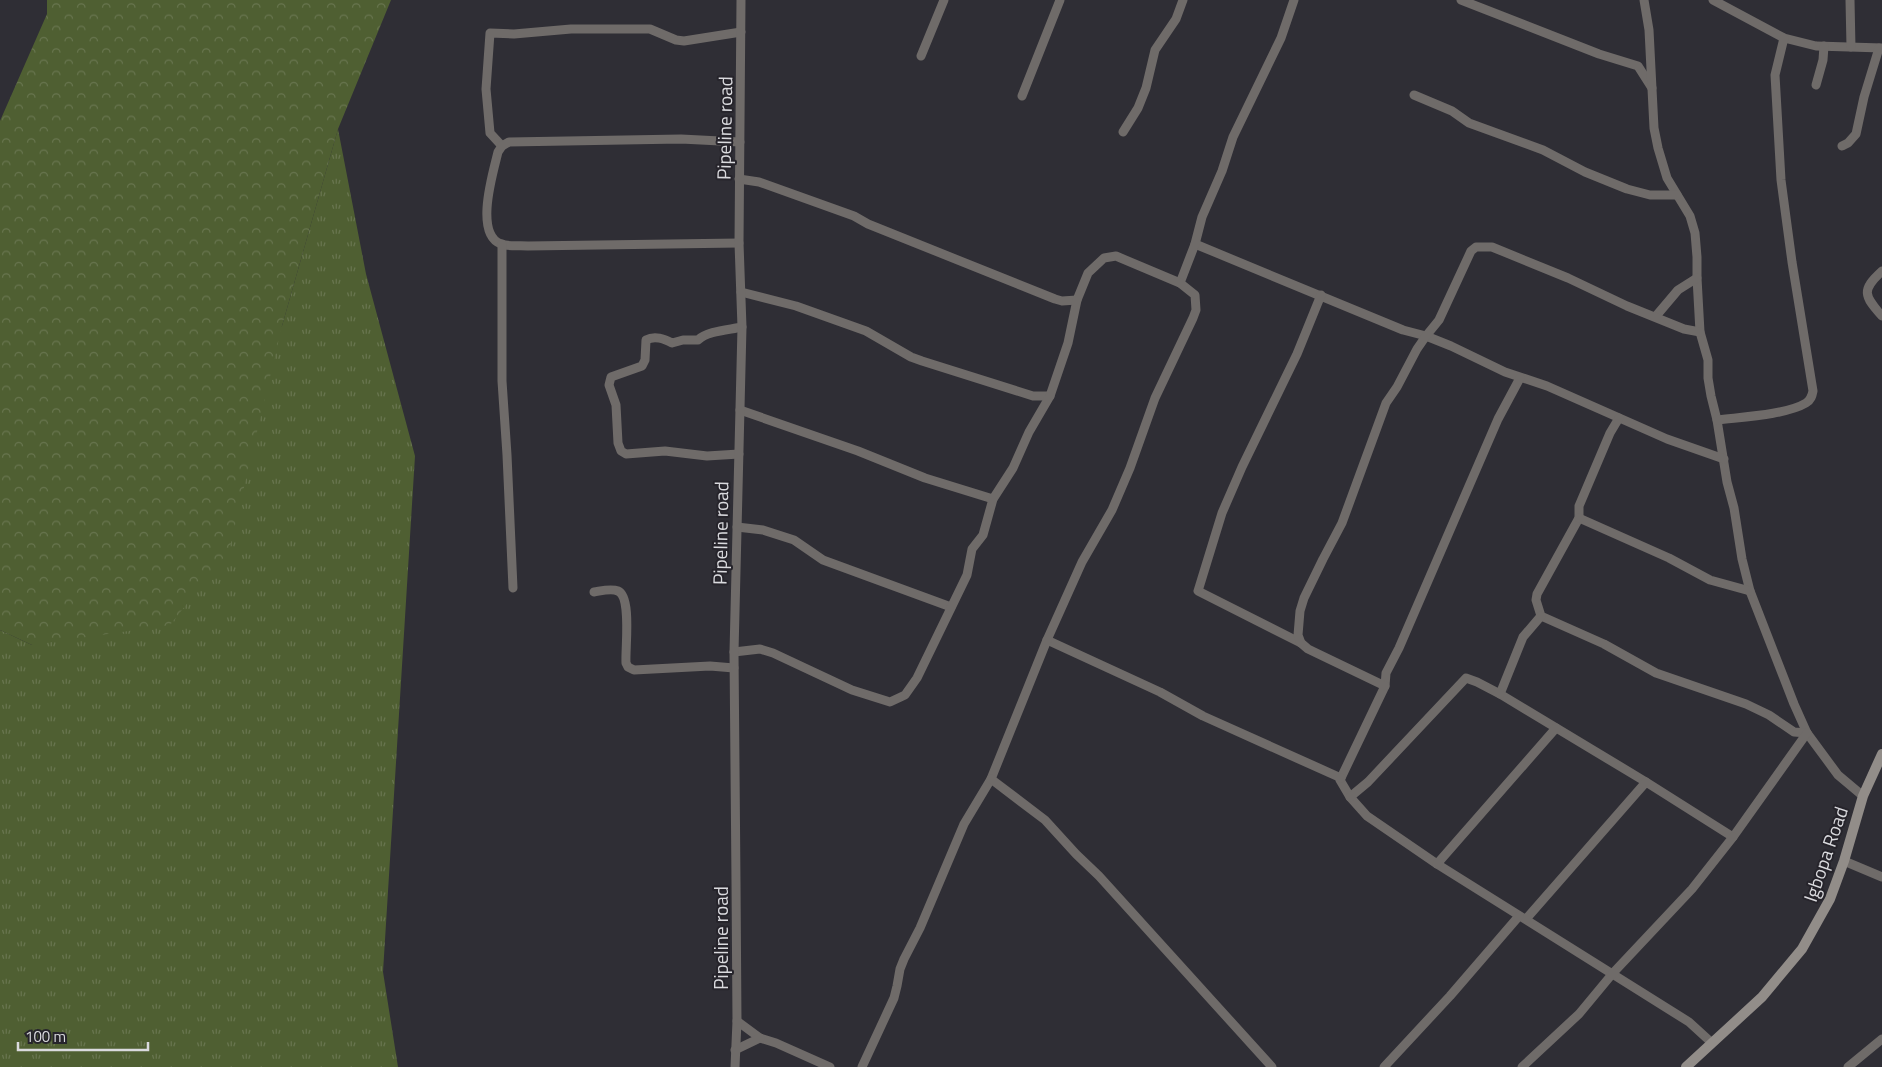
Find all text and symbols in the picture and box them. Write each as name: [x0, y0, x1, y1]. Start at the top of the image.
street label: Pipeline road: [709, 76, 739, 180]
street label: Pipeline road: [705, 481, 735, 585]
street label: Igbopa Road: [1795, 802, 1855, 906]
street label: Pipeline road: [706, 886, 735, 990]
scale bar: [18, 1020, 148, 1052]
text: 100 m: [25, 1025, 66, 1048]

